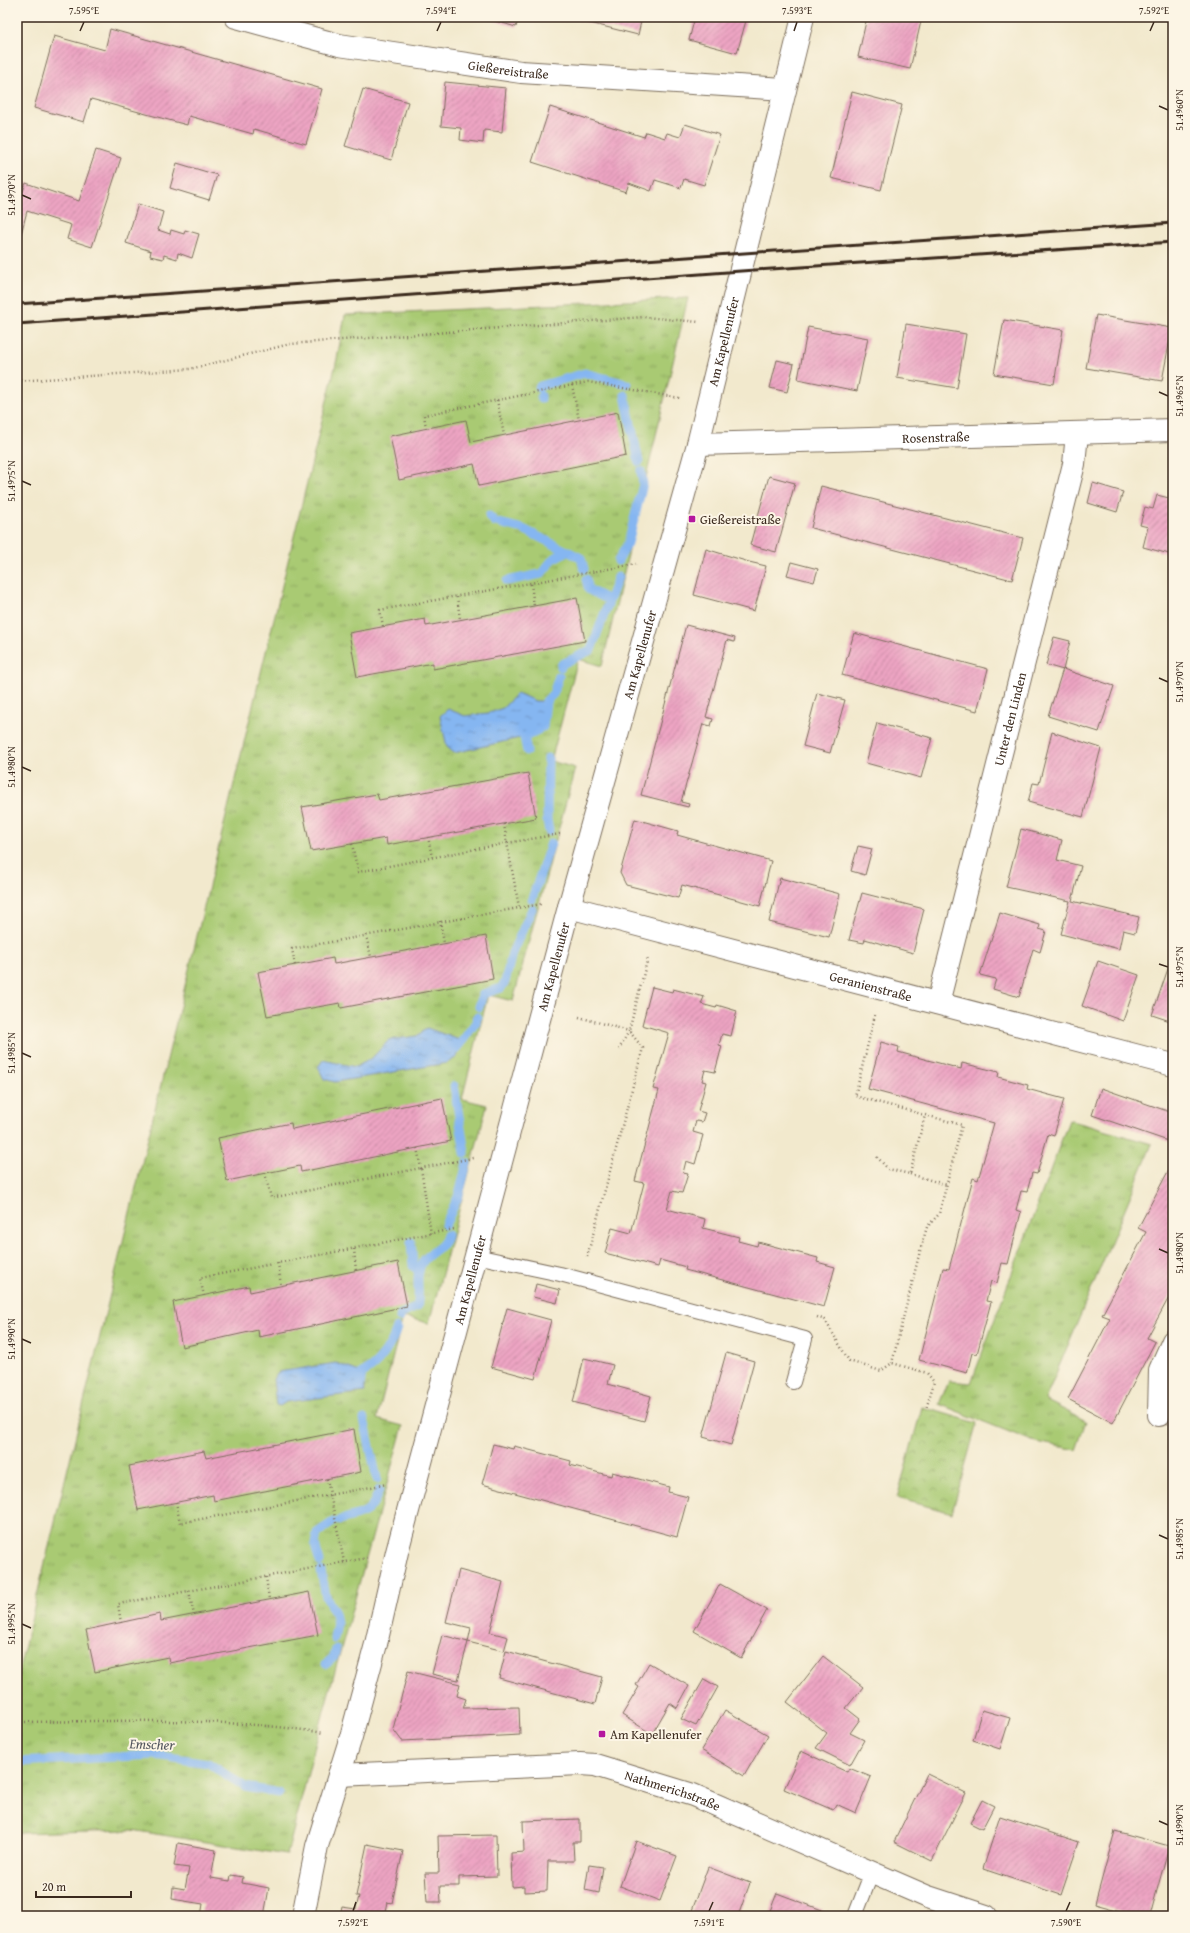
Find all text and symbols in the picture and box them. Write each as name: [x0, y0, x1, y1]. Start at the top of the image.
text: 7.595°E: [69, 3, 99, 18]
text: 7.594°E: [426, 3, 456, 18]
text: 7.593°E: [782, 3, 812, 18]
text: 7.592°E: [1139, 3, 1169, 18]
street label: Gießereistraße: [467, 55, 549, 84]
text: 51.4960°N: [1172, 89, 1187, 131]
text: 51.4970°N: [4, 174, 19, 216]
street label: Am Kapellenufer: [704, 294, 744, 388]
text: 51.4965°N: [1172, 375, 1187, 417]
street label: Rosenstraße: [902, 427, 970, 448]
text: 51.4975°N: [4, 460, 19, 502]
place label: Gießereistraße: [700, 510, 781, 529]
marker: Gießereistraße: [687, 514, 697, 524]
street label: Am Kapellenufer: [618, 607, 662, 701]
text: 51.4970°N: [1172, 661, 1187, 703]
street label: Unter den Linden: [989, 670, 1031, 768]
text: 51.4980°N: [4, 746, 19, 788]
street label: Am Kapellenufer: [533, 919, 575, 1014]
text: 51.4975°N: [1172, 946, 1187, 988]
street label: Geranienstraße: [827, 967, 914, 1006]
text: 51.4985°N: [4, 1032, 19, 1074]
street label: Am Kapellenufer: [449, 1232, 491, 1327]
text: 51.4980°N: [1172, 1232, 1187, 1274]
text: 51.4990°N: [4, 1318, 19, 1360]
text: 51.4985°N: [1172, 1518, 1187, 1560]
text: 51.4995°N: [4, 1603, 19, 1645]
place label: Am Kapellenufer: [610, 1725, 702, 1744]
marker: Am Kapellenufer: [597, 1729, 607, 1739]
water label: Emscher: [128, 1733, 176, 1755]
street label: Nathmerichstraße: [622, 1766, 723, 1816]
text: 51.4990°N: [1172, 1804, 1187, 1846]
scale bar: [36, 1873, 131, 1899]
text: 20 m: [42, 1878, 66, 1895]
text: 7.592°E: [338, 1915, 368, 1930]
text: 7.591°E: [694, 1915, 724, 1930]
text: 7.590°E: [1051, 1915, 1081, 1930]

